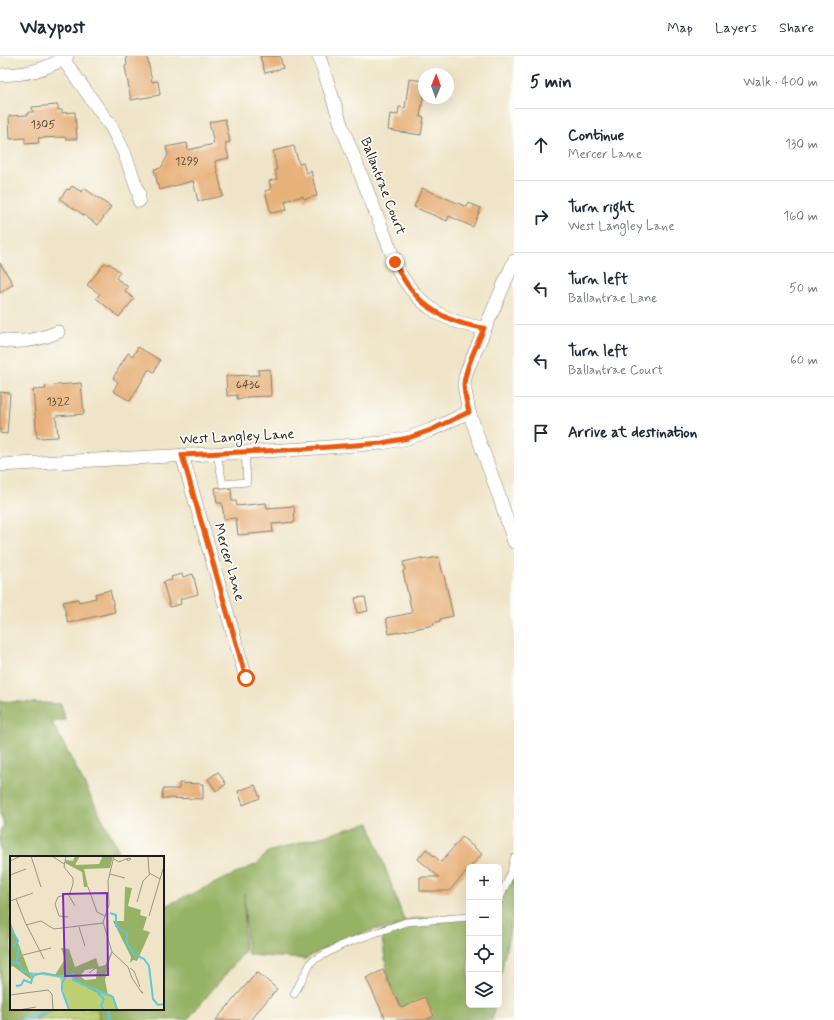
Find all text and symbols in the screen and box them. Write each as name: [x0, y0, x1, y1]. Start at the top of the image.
text: Waypost: [20, 15, 85, 40]
text: Map: [667, 19, 693, 37]
text: Layers: [715, 19, 757, 37]
text: Share: [779, 19, 814, 37]
north arrow: [418, 68, 454, 104]
text: 5 min: [530, 71, 572, 93]
text: Walk · 400 m: [743, 74, 818, 91]
house number: 1305: [31, 117, 55, 133]
text: Continue: [568, 126, 624, 146]
icon: ahead: [530, 134, 552, 156]
street label: Ballantrae Court: [356, 135, 410, 238]
text: 130 m: [785, 136, 818, 153]
text: Mercer Lane: [568, 146, 642, 163]
house number: 1299: [175, 154, 199, 170]
text: Turn right: [568, 198, 635, 218]
icon: right: [530, 206, 552, 228]
text: 160 m: [783, 208, 818, 225]
text: West Langley Lane: [568, 218, 675, 235]
route end: [386, 253, 404, 271]
text: Turn left: [568, 270, 628, 290]
icon: left: [530, 278, 552, 300]
text: 50 m: [789, 280, 818, 297]
text: Ballantrae Lane: [568, 290, 658, 307]
text: Turn left: [568, 342, 628, 362]
icon: left: [530, 350, 552, 372]
text: 60 m: [790, 352, 818, 369]
text: Ballantrae Court: [568, 362, 663, 379]
house number: 6436: [236, 377, 260, 393]
house number: 1322: [46, 394, 70, 410]
icon: arrive: [530, 422, 552, 444]
text: Arrive at destination: [568, 423, 697, 443]
street label: West Langley Lane: [179, 425, 295, 450]
street label: Mercer Lane: [209, 521, 249, 603]
route start: [237, 669, 255, 687]
inset map: [10, 856, 164, 1010]
map controls: [466, 864, 502, 1008]
button: +: [466, 864, 502, 900]
button: −: [466, 900, 502, 936]
button: locate: [466, 936, 502, 972]
button: layers: [466, 972, 502, 1008]

